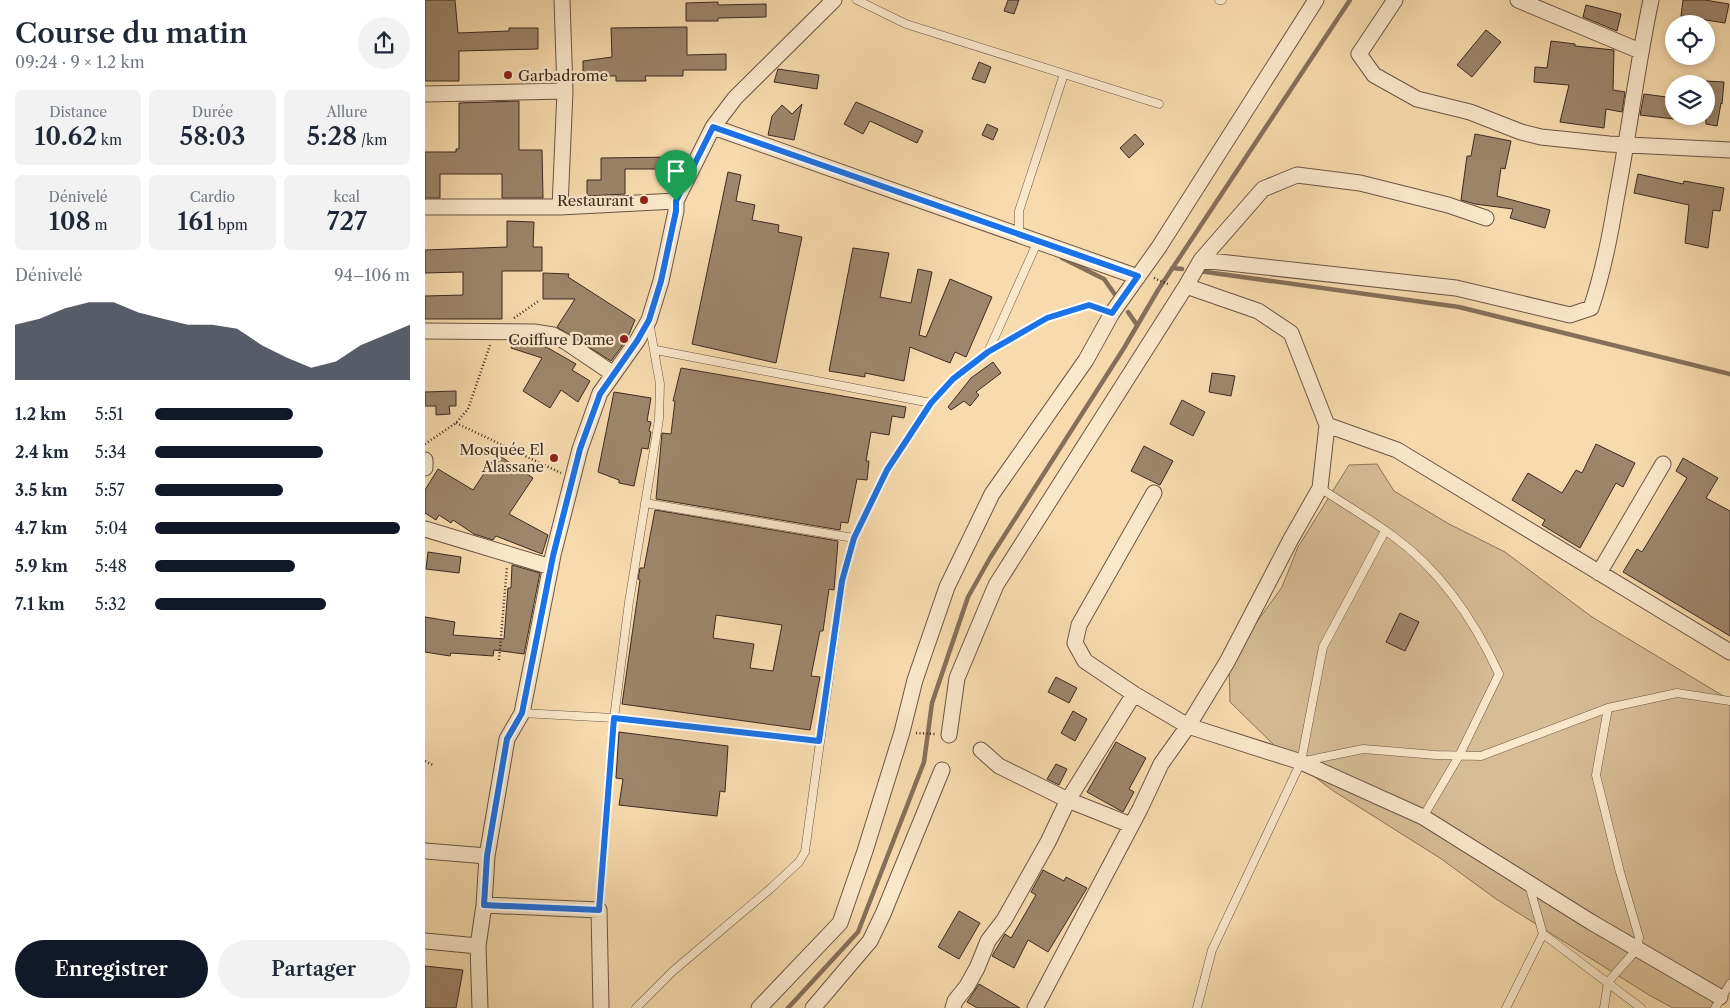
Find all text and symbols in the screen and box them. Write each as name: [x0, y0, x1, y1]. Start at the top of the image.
map controls: [1665, 15, 1715, 125]
button: locate: [1665, 15, 1715, 65]
text: Course du matin: [15, 16, 248, 50]
button: share: [358, 17, 410, 69]
text: 09:24 · 9 × 1.2 km: [15, 52, 145, 72]
place label: Garbadrome: [518, 66, 608, 85]
marker: Garbadrome: [502, 69, 514, 81]
button: layers: [1665, 75, 1715, 125]
text: Distance: [49, 103, 107, 121]
text: Durée: [192, 103, 233, 121]
text: Allure: [326, 103, 367, 121]
text: 10.62: [34, 121, 97, 152]
text: 58:03: [179, 121, 246, 152]
text: 5:28: [306, 121, 357, 152]
text: km: [97, 131, 122, 149]
text: /km: [357, 131, 387, 149]
pin: [655, 150, 697, 201]
icon: arrive: [662, 157, 690, 185]
text: Dénivelé: [49, 188, 108, 206]
text: Cardio: [190, 188, 235, 206]
text: kcal: [334, 188, 360, 206]
place label: Restaurant: [557, 191, 635, 210]
marker: Restaurant: [638, 194, 650, 206]
text: 108: [49, 206, 91, 237]
text: 161: [177, 206, 214, 237]
text: 727: [327, 206, 367, 237]
text: m: [91, 216, 108, 234]
text: bpm: [214, 216, 248, 234]
text: Dénivelé: [15, 265, 83, 285]
text: 94–106 m: [334, 265, 410, 285]
place label: Coiffure Dame: [508, 330, 614, 349]
marker: Coiffure Dame: [618, 333, 630, 345]
text: 1.2 km: [15, 404, 67, 424]
text: 5:51: [95, 404, 124, 424]
place label: Mosquée El Alassane: [460, 440, 545, 476]
text: 2.4 km: [15, 442, 69, 462]
text: 5:34: [95, 442, 126, 462]
marker: Mosquée El Alassane: [548, 452, 560, 464]
text: 3.5 km: [15, 480, 68, 500]
text: 5:57: [95, 480, 125, 500]
text: 4.7 km: [15, 518, 68, 538]
text: 5:04: [95, 518, 128, 538]
text: 5.9 km: [15, 556, 68, 576]
text: 5:48: [95, 556, 127, 576]
text: 7.1 km: [15, 594, 65, 614]
text: 5:32: [95, 594, 126, 614]
button: Enregistrer: [15, 940, 208, 998]
button: Partager: [218, 940, 410, 998]

